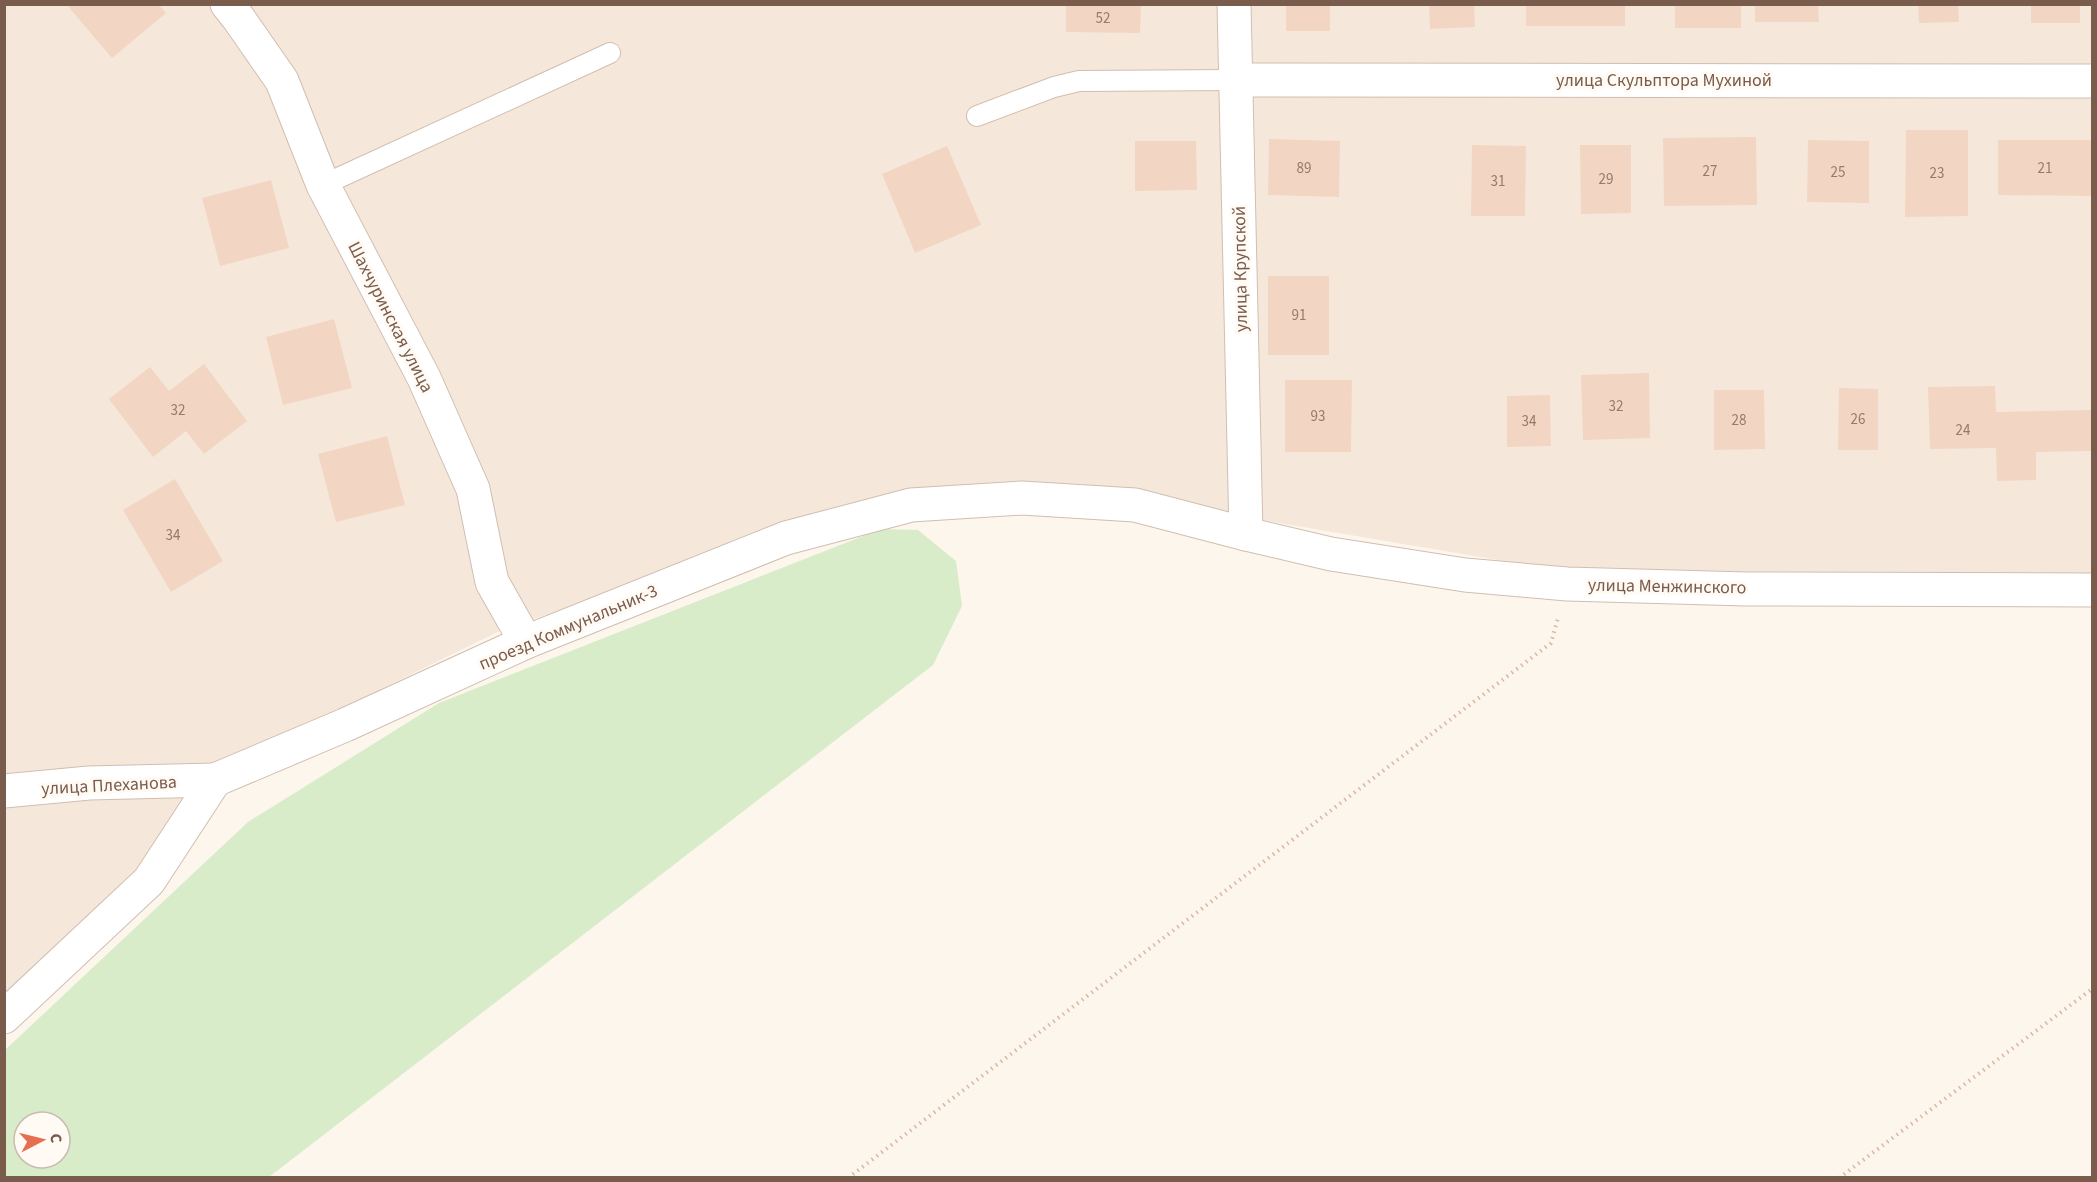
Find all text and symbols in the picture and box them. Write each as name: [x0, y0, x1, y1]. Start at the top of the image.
house number: 52: [1096, 8, 1110, 29]
street label: улица Скульптора Мухиной: [1556, 68, 1772, 93]
house number: 89: [1297, 158, 1311, 179]
house number: 21: [2038, 158, 2052, 179]
house number: 27: [1703, 161, 1717, 182]
house number: 25: [1831, 162, 1845, 183]
house number: 23: [1930, 163, 1944, 184]
house number: 29: [1599, 169, 1613, 190]
house number: 31: [1491, 171, 1505, 192]
street label: улица Крупской: [1227, 206, 1254, 332]
street label: Шахчуринская улица: [342, 237, 440, 397]
house number: 91: [1292, 305, 1306, 326]
house number: 32: [1609, 396, 1623, 417]
house number: 32: [171, 400, 185, 421]
house number: 93: [1311, 406, 1325, 427]
house number: 26: [1851, 409, 1865, 430]
house number: 28: [1732, 410, 1746, 431]
house number: 34: [1522, 411, 1537, 432]
house number: 24: [1956, 420, 1971, 441]
house number: 34: [166, 525, 181, 546]
street label: улица Менжинского: [1588, 573, 1746, 600]
street label: проезд Коммунальник-3: [475, 578, 662, 677]
street label: улица Плеханова: [41, 769, 177, 802]
north arrow: [12, 1110, 72, 1170]
text: С: [44, 1132, 67, 1144]

